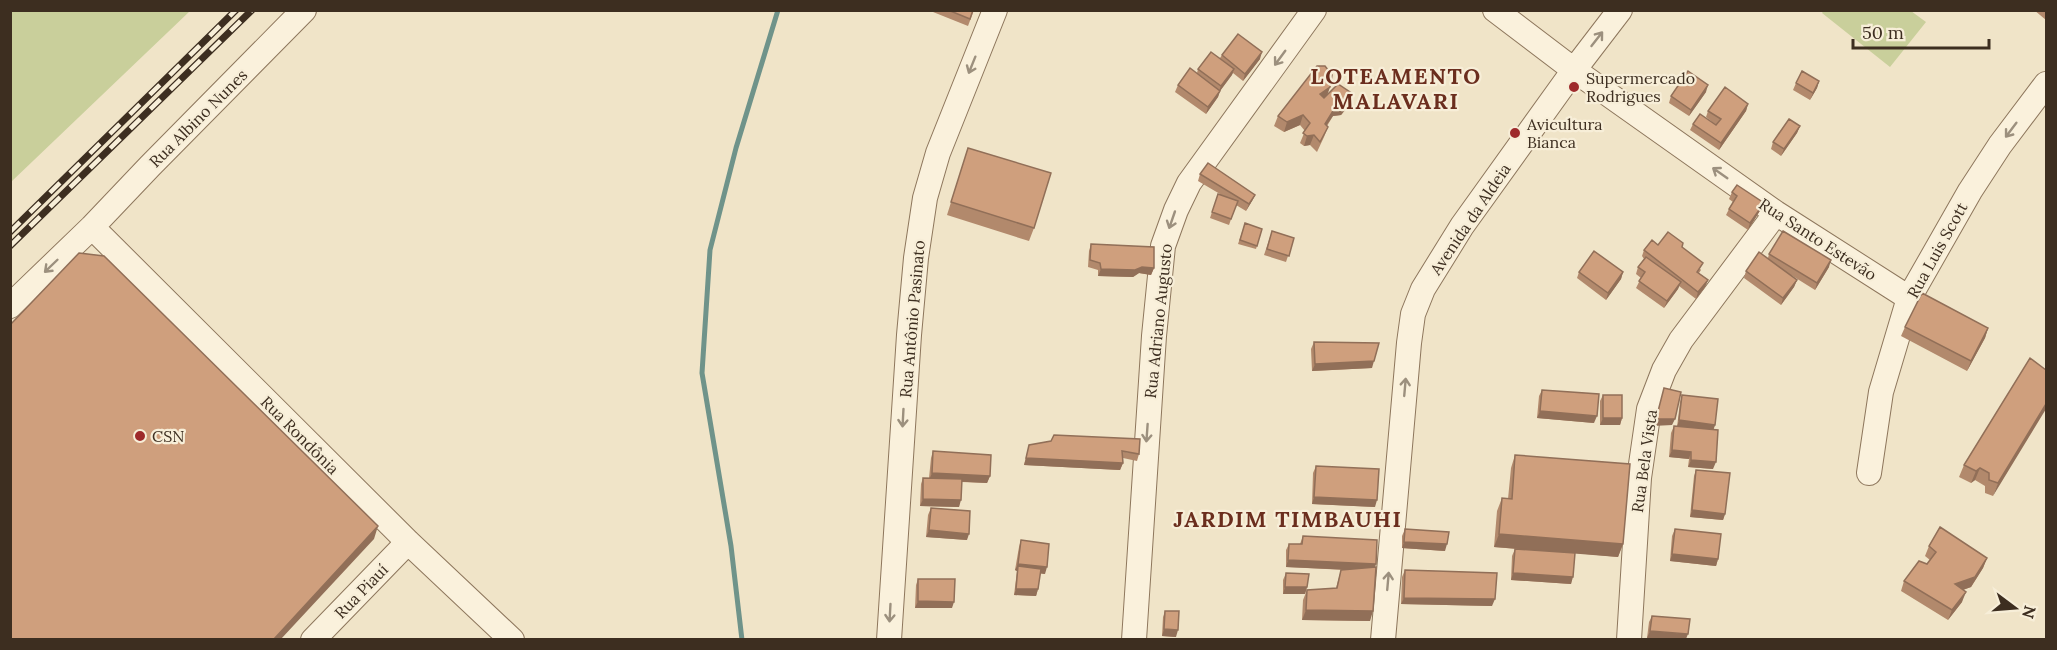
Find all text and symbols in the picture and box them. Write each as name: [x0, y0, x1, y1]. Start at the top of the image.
scale bar: [1853, 12, 1990, 50]
text: 50 m: [1862, 21, 1904, 44]
one-way arrow: [1591, 32, 1604, 48]
one-way arrow: [1273, 49, 1286, 65]
one-way arrow: [966, 55, 977, 73]
district label: LOTEAMENTO MALAVARI: [1310, 62, 1482, 115]
street label: Rua Albino Nunes: [145, 65, 251, 171]
place label: Supermercado Rodrigues: [1586, 68, 1695, 106]
marker: Supermercado Rodrigues: [1567, 80, 1581, 94]
place label: Avicultura Bianca: [1526, 114, 1603, 152]
one-way arrow: [2005, 122, 2018, 138]
marker: Avicultura Bianca: [1508, 126, 1522, 140]
street label: Avenida da Aldeia: [1425, 160, 1515, 279]
one-way arrow: [1712, 167, 1728, 179]
street label: Rua Santo Estevão: [1755, 193, 1881, 285]
street label: Rua Luis Scott: [1902, 198, 1972, 301]
one-way arrow: [1166, 210, 1177, 229]
street label: Rua Antônio Pasinato: [895, 239, 929, 399]
street label: Rua Adriano Augusto: [1140, 243, 1176, 399]
one-way arrow: [44, 259, 59, 274]
one-way arrow: [1400, 377, 1411, 397]
street label: Rua Rondônia: [257, 392, 343, 478]
one-way arrow: [897, 408, 908, 428]
street label: Rua Bela Vista: [1627, 408, 1661, 514]
one-way arrow: [1141, 423, 1152, 443]
place label: CSN: [152, 426, 184, 446]
marker: CSN: [133, 429, 147, 443]
district label: JARDIM TIMBAUHI: [1174, 505, 1402, 533]
street label: Rua Piauí: [330, 559, 392, 623]
one-way arrow: [1382, 572, 1393, 592]
north arrow: [1985, 578, 2045, 638]
one-way arrow: [885, 602, 896, 622]
text: N: [2018, 603, 2041, 621]

